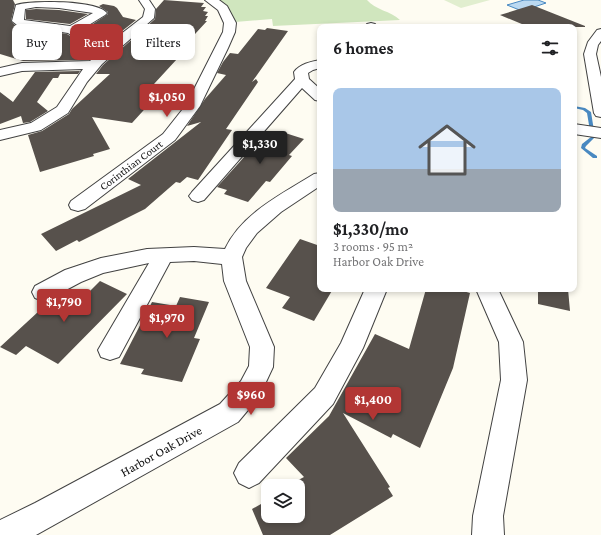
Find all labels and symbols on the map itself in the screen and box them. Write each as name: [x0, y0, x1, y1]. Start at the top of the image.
pin: $1,050: [134, 84, 200, 118]
pin: $1,330: [227, 131, 293, 165]
street label: Corinthian Court: [97, 137, 165, 192]
pin: $1,790: [31, 289, 97, 323]
pin: $1,970: [134, 305, 200, 339]
pin: $960: [227, 382, 275, 416]
pin: $1,400: [340, 387, 406, 421]
street label: Harbor Oak Drive: [118, 422, 205, 480]

